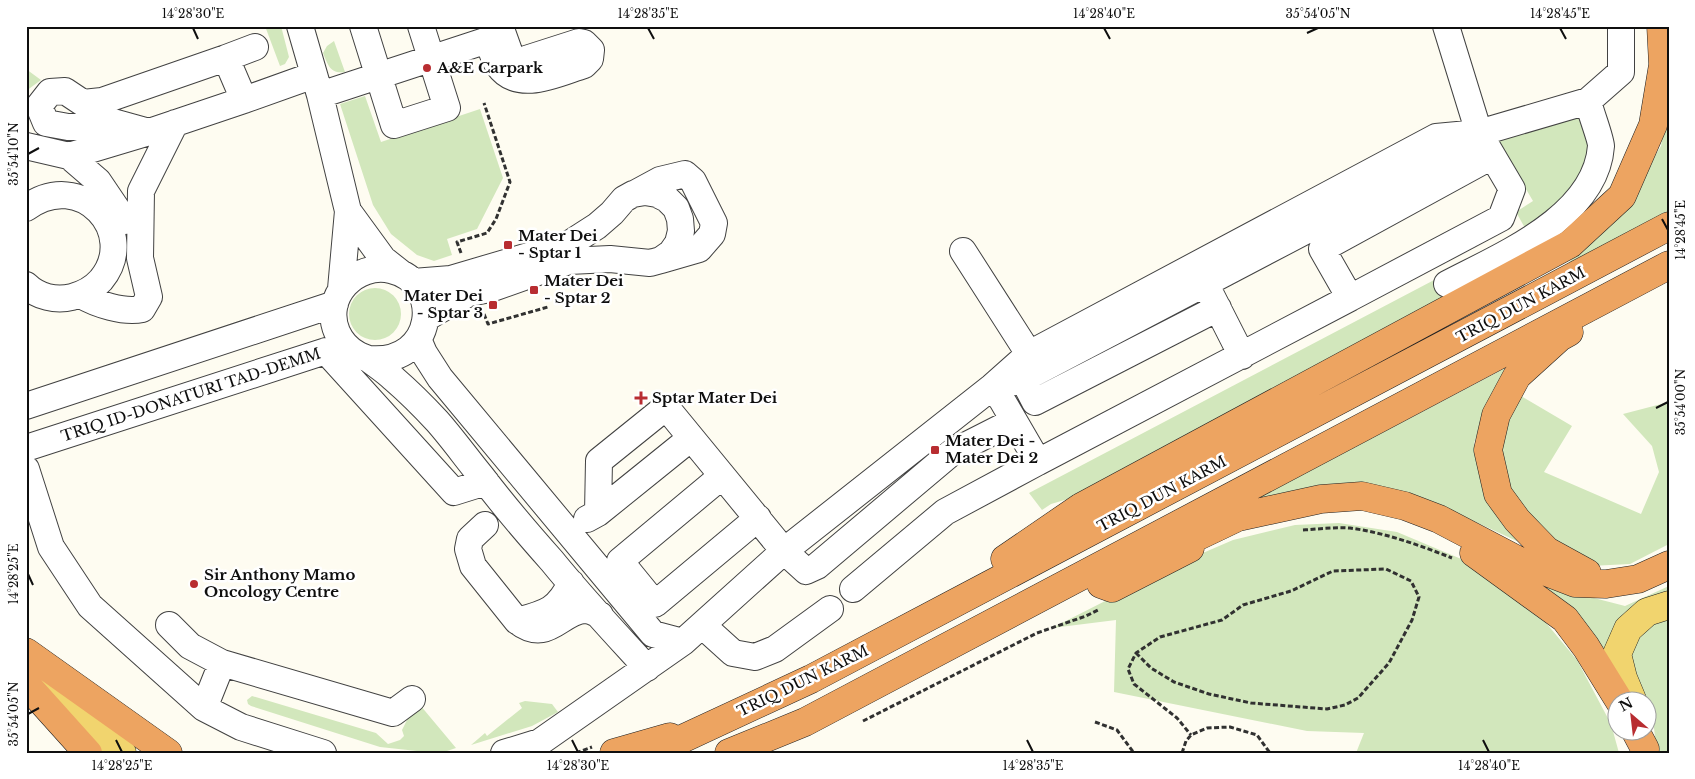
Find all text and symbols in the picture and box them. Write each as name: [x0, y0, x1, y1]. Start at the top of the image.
text: 14°28'30"E: [162, 6, 225, 21]
text: 14°28'35"E: [618, 6, 679, 21]
text: 14°28'40"E: [1073, 6, 1135, 21]
text: 35°54'05"N: [1286, 6, 1351, 21]
text: 14°28'45"E: [1530, 6, 1590, 21]
place label: A&E Carpark: [436, 58, 544, 77]
marker: A&E Carpark: [421, 62, 433, 74]
text: 35°54'10"N: [6, 122, 21, 186]
text: 14°28'45"E: [1673, 200, 1688, 260]
place label: Mater Dei - Sptar 1: [518, 226, 598, 262]
marker: Mater Dei - Sptar 1: [502, 239, 514, 251]
street label: TRIQ DUN KARM: [1453, 262, 1589, 347]
place label: Mater Dei - Sptar 2: [544, 271, 624, 307]
marker: Mater Dei - Sptar 2: [528, 284, 540, 296]
place label: Mater Dei - Sptar 3: [404, 286, 484, 322]
marker: Mater Dei - Sptar 3: [487, 299, 499, 311]
street label: TRIQ ID-DONATURI TAD-DEMM: [59, 343, 323, 446]
text: 35°54'00"N: [1673, 368, 1688, 435]
place label: Sptar Mater Dei: [652, 388, 778, 407]
marker: Sptar Mater Dei: [634, 391, 648, 405]
place label: Mater Dei - Mater Dei 2: [945, 431, 1038, 467]
marker: Mater Dei - Mater Dei 2: [929, 444, 941, 456]
street label: TRIQ DUN KARM: [1094, 451, 1230, 536]
text: 14°28'25"E: [6, 543, 21, 604]
place label: Sir Anthony Mamo Oncology Centre: [204, 565, 355, 601]
marker: Sir Anthony Mamo Oncology Centre: [188, 578, 200, 590]
street label: TRIQ DUN KARM: [734, 641, 872, 721]
text: 35°54'05"N: [6, 681, 21, 746]
north arrow: [1608, 692, 1658, 742]
text: N: [1616, 693, 1636, 716]
text: 14°28'25"E: [92, 758, 153, 773]
text: 14°28'30"E: [547, 758, 610, 773]
text: 14°28'35"E: [1003, 758, 1064, 773]
text: 14°28'40"E: [1458, 758, 1520, 773]

